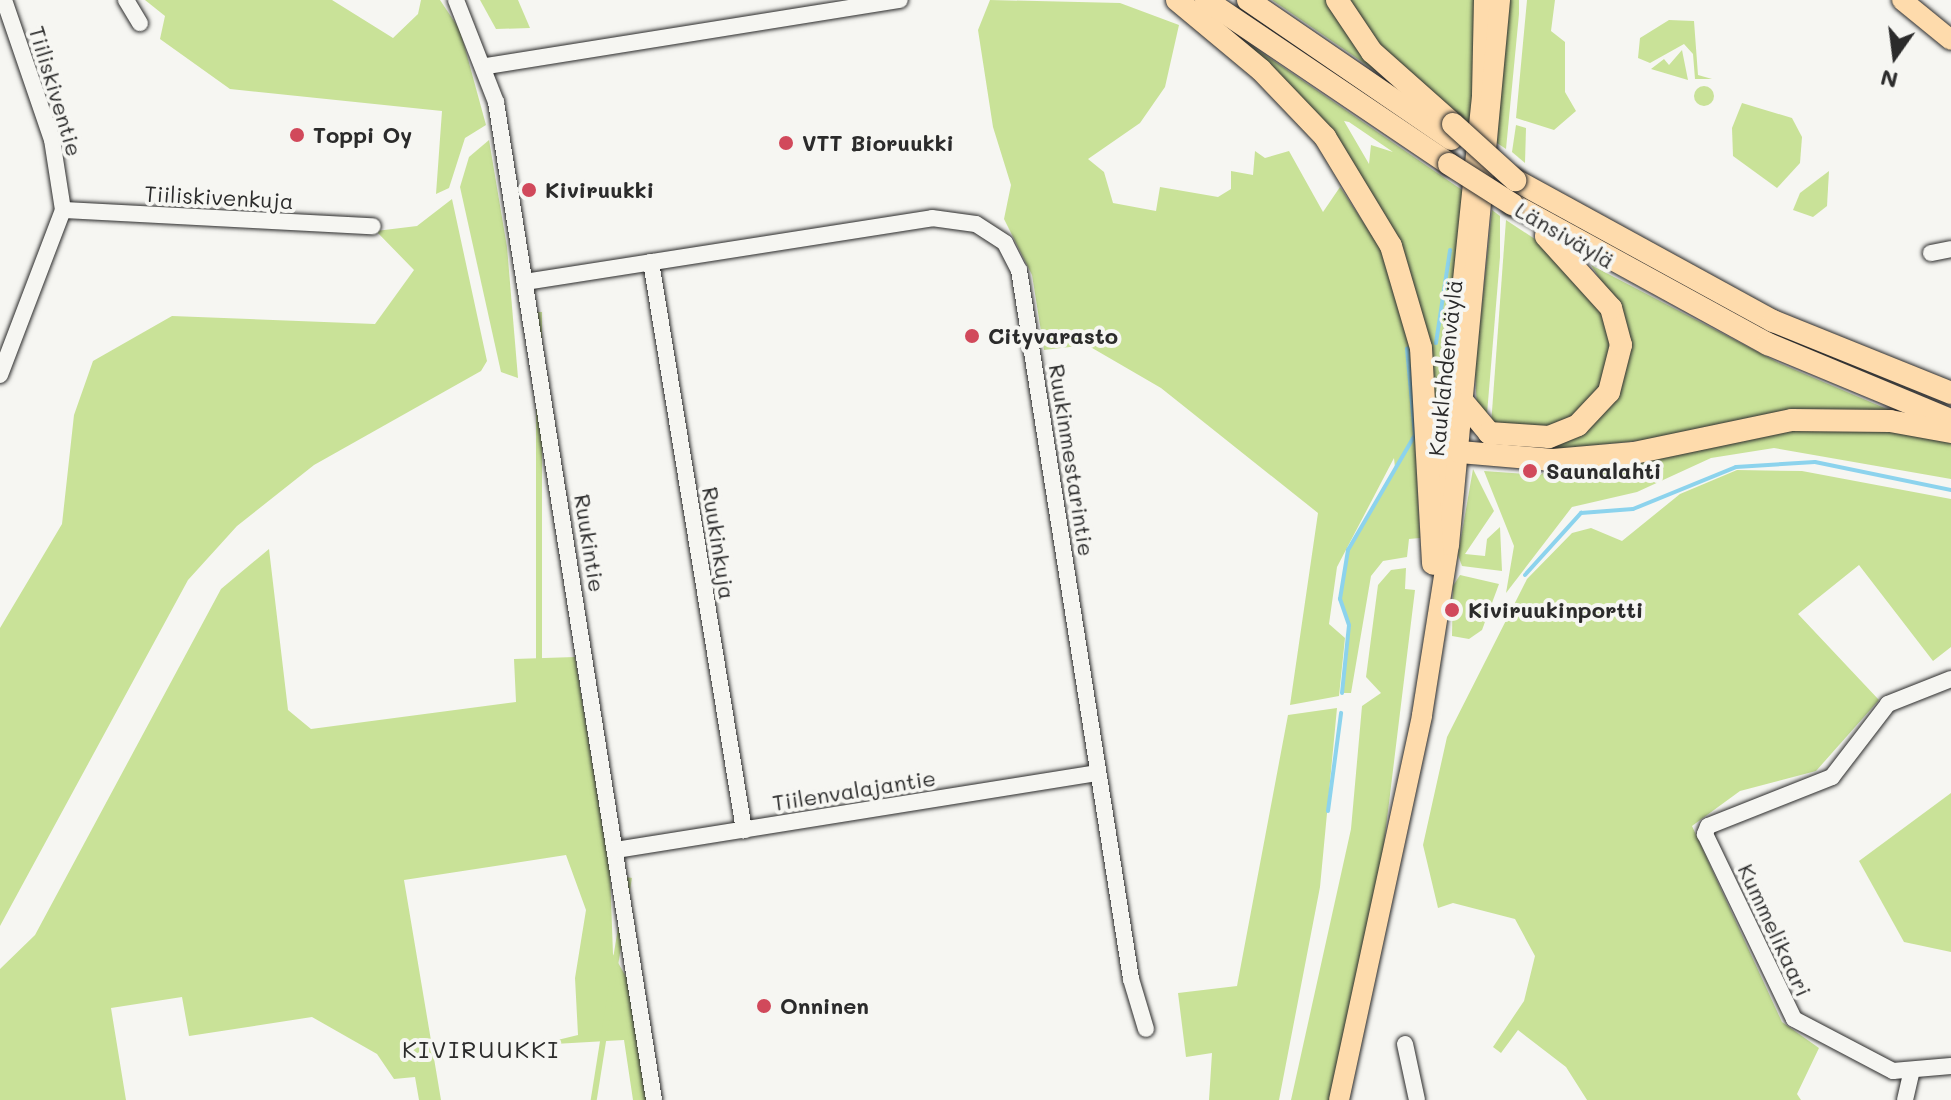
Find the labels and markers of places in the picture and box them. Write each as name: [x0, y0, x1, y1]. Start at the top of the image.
place label: Toppi Oy: [313, 122, 412, 148]
marker: Toppi Oy: [288, 126, 306, 144]
place label: VTT Bioruukki: [802, 130, 954, 156]
marker: VTT Bioruukki: [777, 134, 795, 152]
place label: Kiviruukki: [545, 177, 654, 203]
marker: Kiviruukki: [520, 181, 538, 199]
place label: Cityvarasto: [988, 323, 1118, 349]
marker: Cityvarasto: [963, 327, 981, 345]
place label: Saunalahti: [1546, 458, 1661, 484]
marker: Saunalahti: [1521, 462, 1539, 480]
place label: Kiviruukinportti: [1468, 597, 1644, 623]
marker: Kiviruukinportti: [1443, 601, 1461, 619]
place label: Onninen: [780, 993, 869, 1019]
marker: Onninen: [755, 997, 773, 1015]

